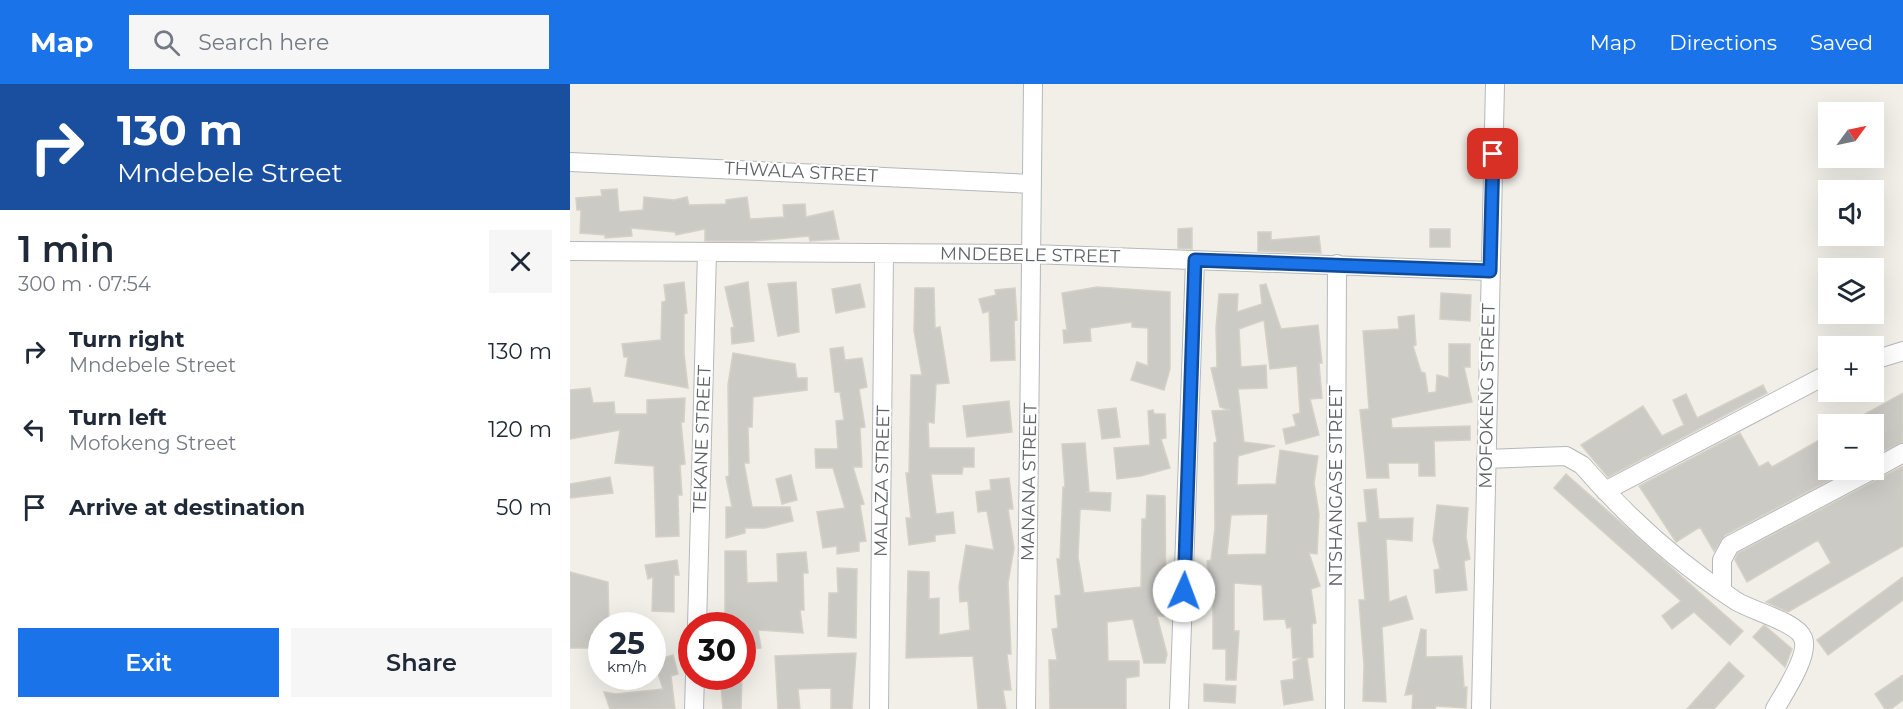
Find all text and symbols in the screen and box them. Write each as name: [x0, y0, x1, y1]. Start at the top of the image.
search box: [129, 15, 549, 69]
text: Map: [30, 25, 93, 59]
icon: search: [150, 26, 183, 59]
text: Search here: [198, 29, 329, 56]
text: Map: [1590, 30, 1636, 55]
text: Directions: [1669, 30, 1777, 55]
text: Saved: [1810, 30, 1873, 55]
north arrow: [1818, 102, 1884, 168]
map controls: [1818, 102, 1884, 480]
text: 130 m: [117, 104, 243, 156]
icon: right: [18, 108, 96, 186]
pin: [1467, 128, 1518, 179]
icon: arrive: [1476, 137, 1509, 170]
text: Mndebele Street: [117, 156, 343, 189]
street label: THWALA STREET: [724, 157, 879, 187]
button: sound: [1818, 180, 1884, 246]
text: 1 min: [18, 227, 115, 271]
button: close: [489, 230, 552, 293]
street label: MNDEBELE STREET: [940, 242, 1121, 268]
button: layers: [1818, 258, 1884, 324]
text: 300 m · 07:54: [18, 272, 151, 296]
street label: MOFOKENG STREET: [1474, 302, 1500, 489]
text: Turn right: [69, 326, 184, 353]
icon: right: [18, 335, 51, 368]
button: +: [1818, 336, 1884, 402]
text: 130 m: [488, 338, 552, 365]
text: Mndebele Street: [69, 353, 236, 377]
street label: TEKANE STREET: [688, 364, 716, 513]
street label: NTSHANGASE STREET: [1325, 385, 1347, 587]
street label: MANANA STREET: [1017, 402, 1041, 561]
text: Turn left: [69, 404, 167, 431]
street label: MALAZA STREET: [870, 404, 894, 557]
icon: left: [18, 413, 51, 446]
button: −: [1818, 414, 1884, 480]
text: 120 m: [488, 416, 552, 443]
text: Mofokeng Street: [69, 431, 236, 455]
icon: arrive: [18, 491, 51, 524]
text: Arrive at destination: [69, 494, 305, 521]
text: 50 m: [496, 494, 552, 521]
position arrow: [1152, 559, 1216, 623]
speed limit sign: 30: [678, 612, 756, 690]
text: 25: [609, 625, 645, 662]
button: Exit: [18, 628, 279, 697]
button: Share: [291, 628, 552, 697]
text: km/h: [607, 657, 647, 676]

